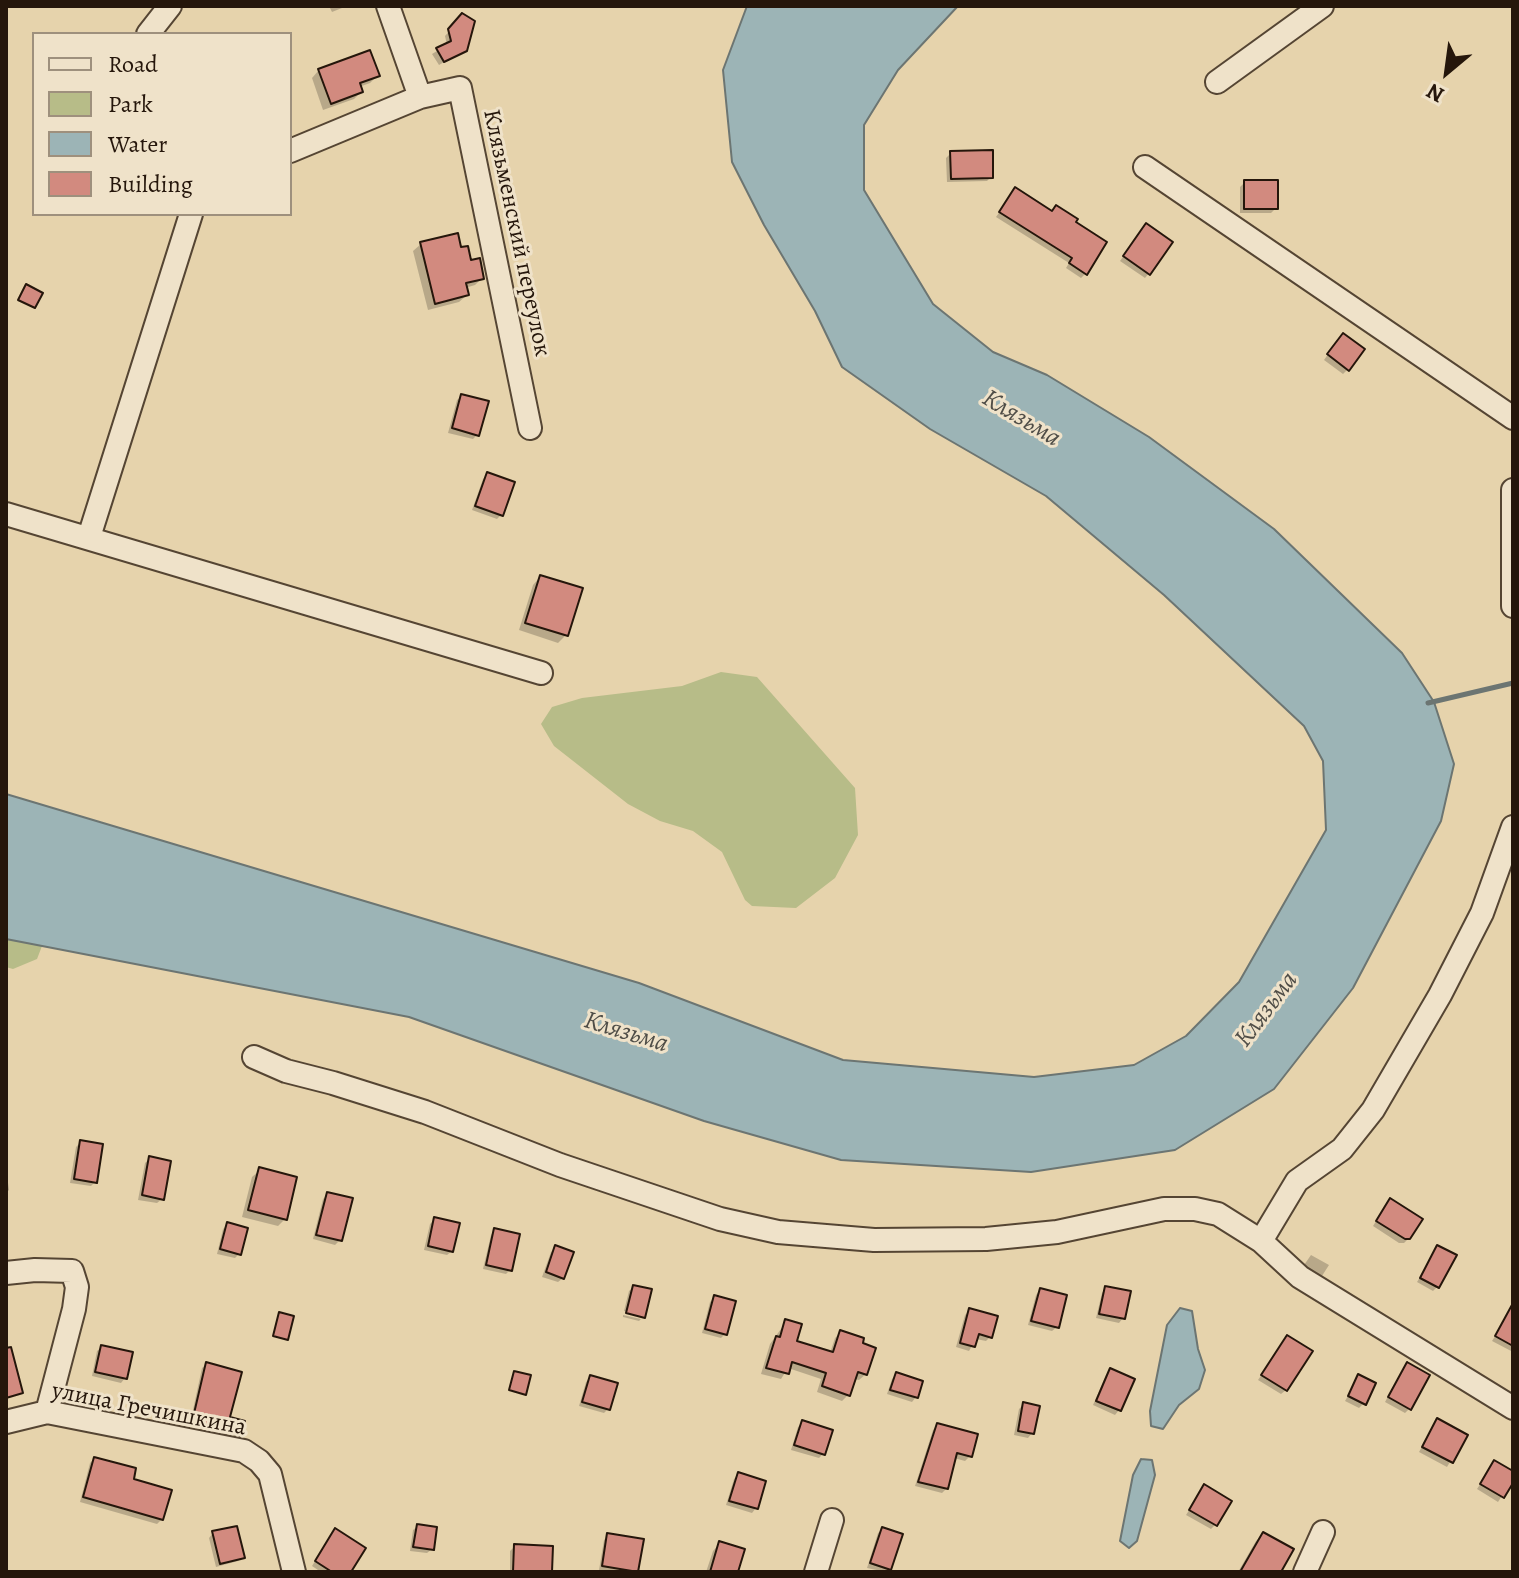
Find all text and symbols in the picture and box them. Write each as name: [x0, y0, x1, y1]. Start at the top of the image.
legend: [32, 32, 292, 216]
north arrow: [1407, 32, 1487, 112]
text: Road: [108, 48, 158, 80]
text: N: [1421, 76, 1450, 110]
text: Park: [108, 88, 153, 120]
street label: Клязьменский переулок: [476, 107, 556, 359]
text: Water: [108, 128, 168, 160]
text: Building: [108, 168, 193, 200]
water label: Клязьма: [976, 383, 1066, 455]
water label: Клязьма: [1229, 966, 1305, 1054]
water label: Клязьма: [580, 1005, 672, 1061]
street label: улица Гречишкина: [49, 1377, 249, 1443]

